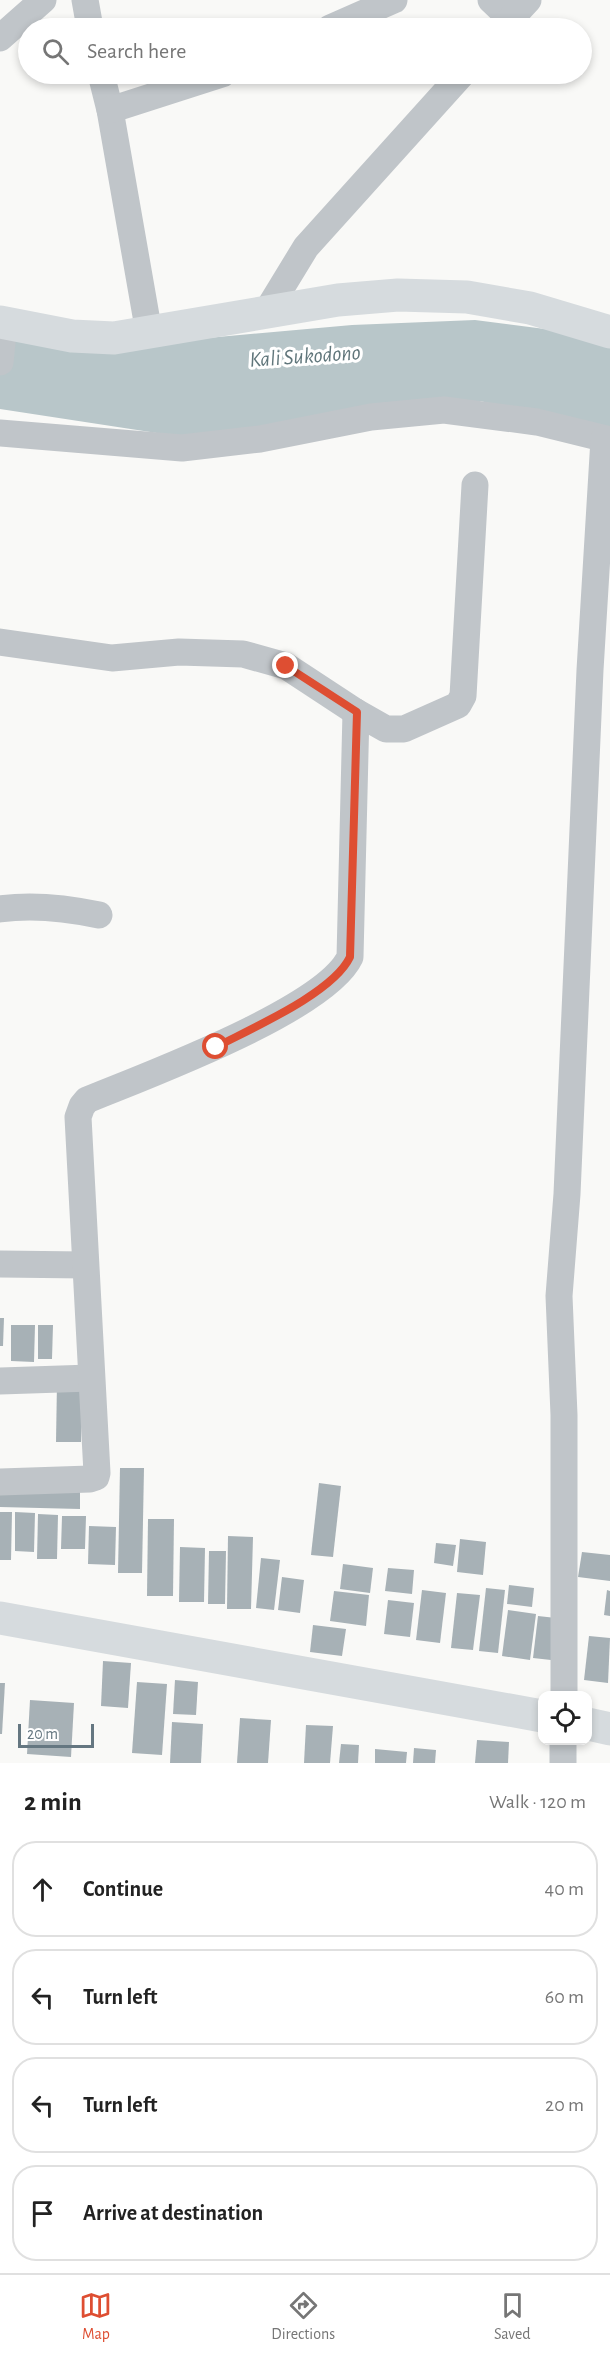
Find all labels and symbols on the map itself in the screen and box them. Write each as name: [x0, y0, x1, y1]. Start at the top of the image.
water label: Kali Sukodono: [249, 341, 361, 371]
route end: [272, 652, 298, 678]
route start: [202, 1033, 228, 1059]
scale bar: [18, 1721, 94, 1748]

